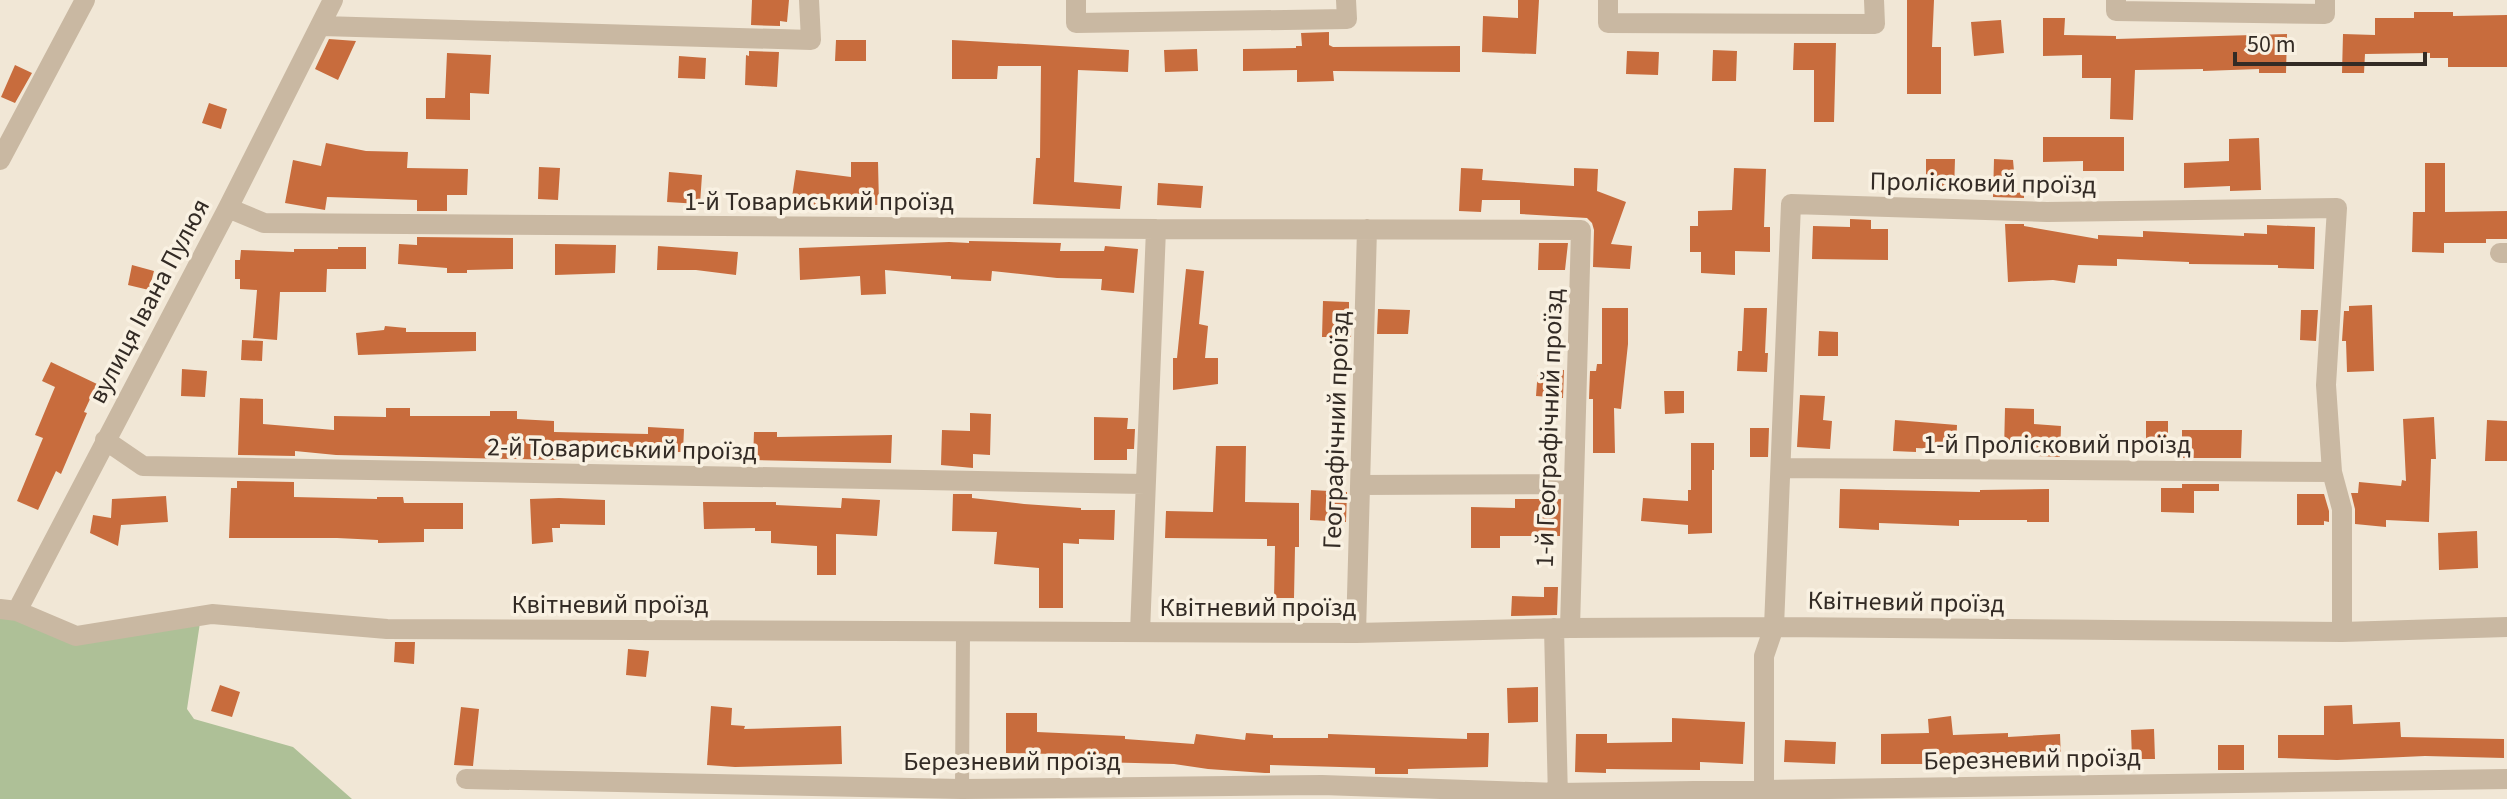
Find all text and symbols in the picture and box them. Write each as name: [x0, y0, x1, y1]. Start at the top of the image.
scale bar: [2235, 16, 2425, 66]
text: 50 m: [2247, 27, 2296, 62]
street label: Пролісковий проїзд: [1869, 163, 2097, 203]
street label: 1-й Товариський проїзд: [684, 183, 954, 220]
street label: вулиця Івана Пулюя: [79, 192, 219, 410]
street label: 1-й Географічний проїзд: [1526, 288, 1572, 568]
street label: Географічний проїзд: [1313, 310, 1359, 550]
street label: 1-й Пролісковий проїзд: [1923, 426, 2191, 463]
street label: 2-й Товариський проїзд: [487, 428, 757, 470]
street label: Квітневий проїзд: [1807, 582, 2005, 622]
street label: Квітневий проїзд: [512, 586, 709, 623]
street label: Квітневий проїзд: [1160, 589, 1357, 626]
street label: Березневий проїзд: [1923, 739, 2141, 779]
street label: Березневий проїзд: [903, 743, 1121, 780]

